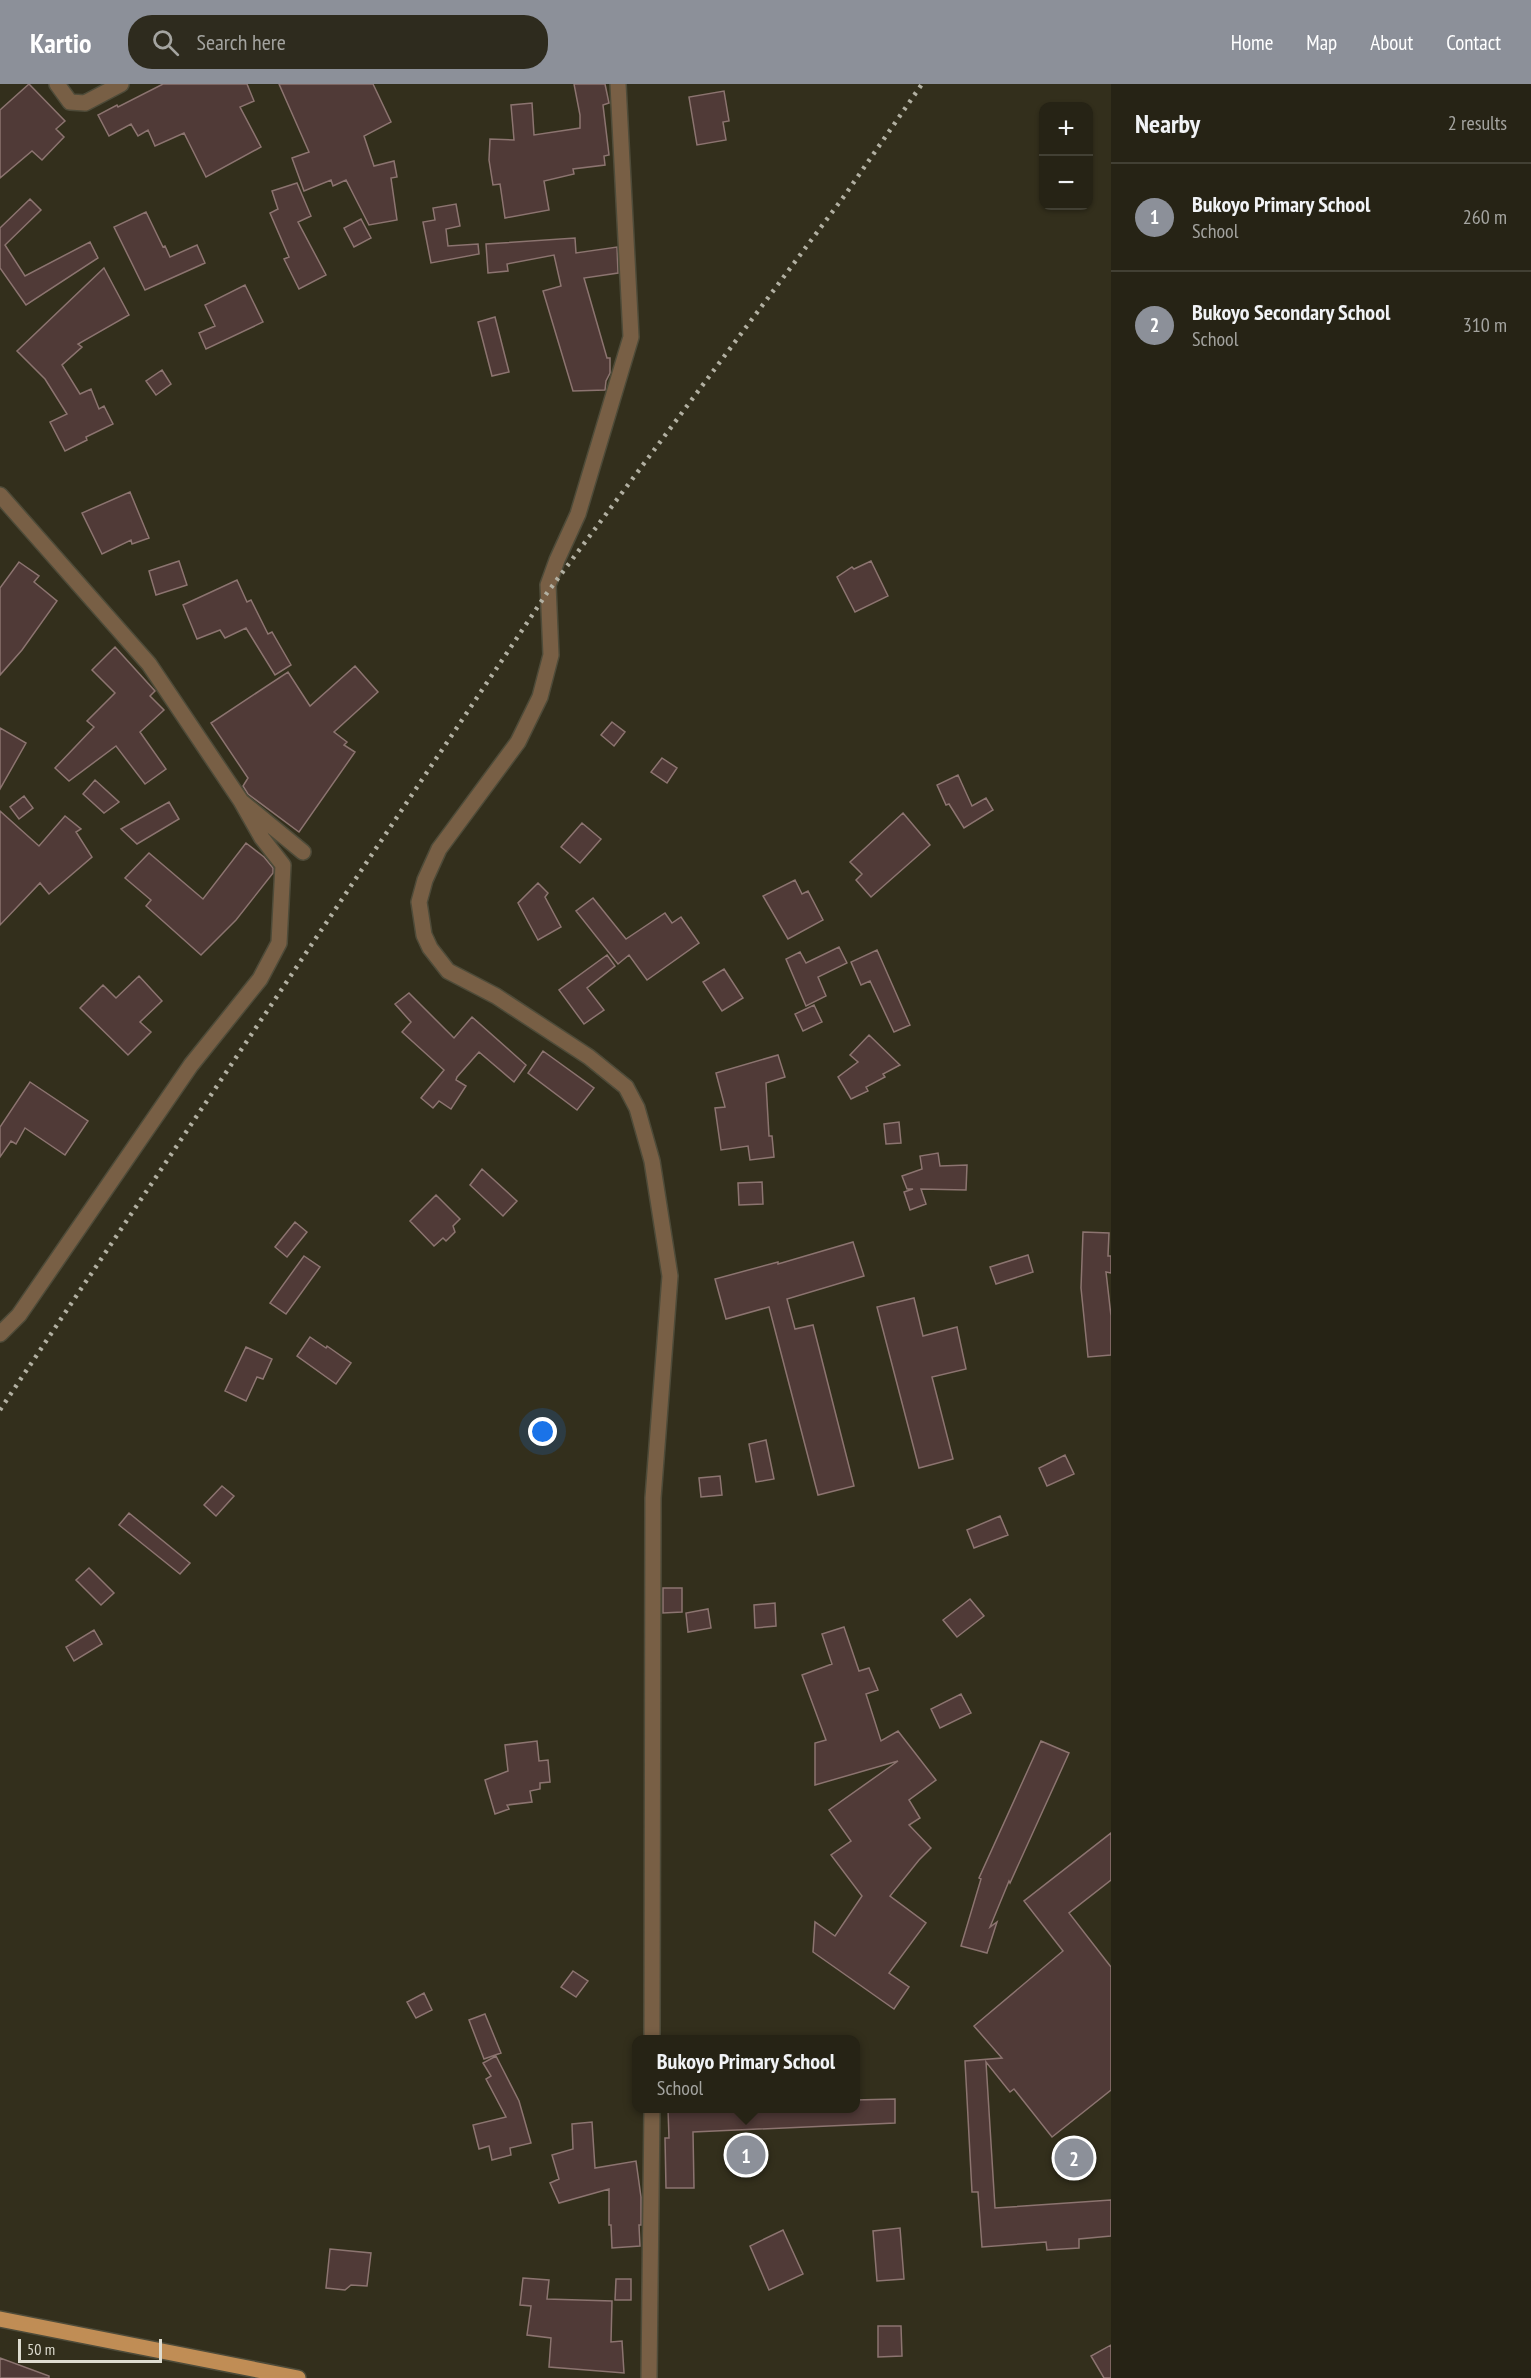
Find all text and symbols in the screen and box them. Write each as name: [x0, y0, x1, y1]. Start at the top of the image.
search box: [128, 15, 548, 69]
text: Kartio: [30, 24, 92, 61]
icon: search: [149, 26, 182, 59]
text: Search here: [197, 28, 286, 56]
text: Home: [1231, 29, 1273, 56]
text: Map: [1306, 29, 1337, 56]
text: About: [1370, 29, 1413, 56]
text: Contact: [1446, 29, 1501, 56]
map controls: [1039, 102, 1093, 210]
button: +: [1039, 102, 1093, 156]
text: Nearby: [1135, 107, 1200, 140]
text: 2 results: [1448, 110, 1507, 136]
button: −: [1039, 156, 1093, 210]
text: Bukoyo Primary School: [1192, 190, 1370, 218]
text: 1: [1150, 204, 1159, 230]
text: 260 m: [1463, 204, 1507, 230]
text: School: [1192, 218, 1238, 244]
text: Bukoyo Secondary School: [1192, 298, 1390, 326]
text: 2: [1150, 312, 1159, 338]
text: 310 m: [1463, 312, 1507, 338]
text: School: [1192, 326, 1238, 352]
your location: [528, 1417, 557, 1446]
popup: [632, 2035, 860, 2113]
text: Bukoyo Primary School: [657, 2047, 835, 2075]
text: School: [657, 2075, 703, 2101]
pin: 1: [726, 2132, 766, 2178]
pin: 2: [1054, 2136, 1094, 2180]
scale bar: [18, 2336, 162, 2364]
text: 50 m: [27, 2339, 55, 2359]

